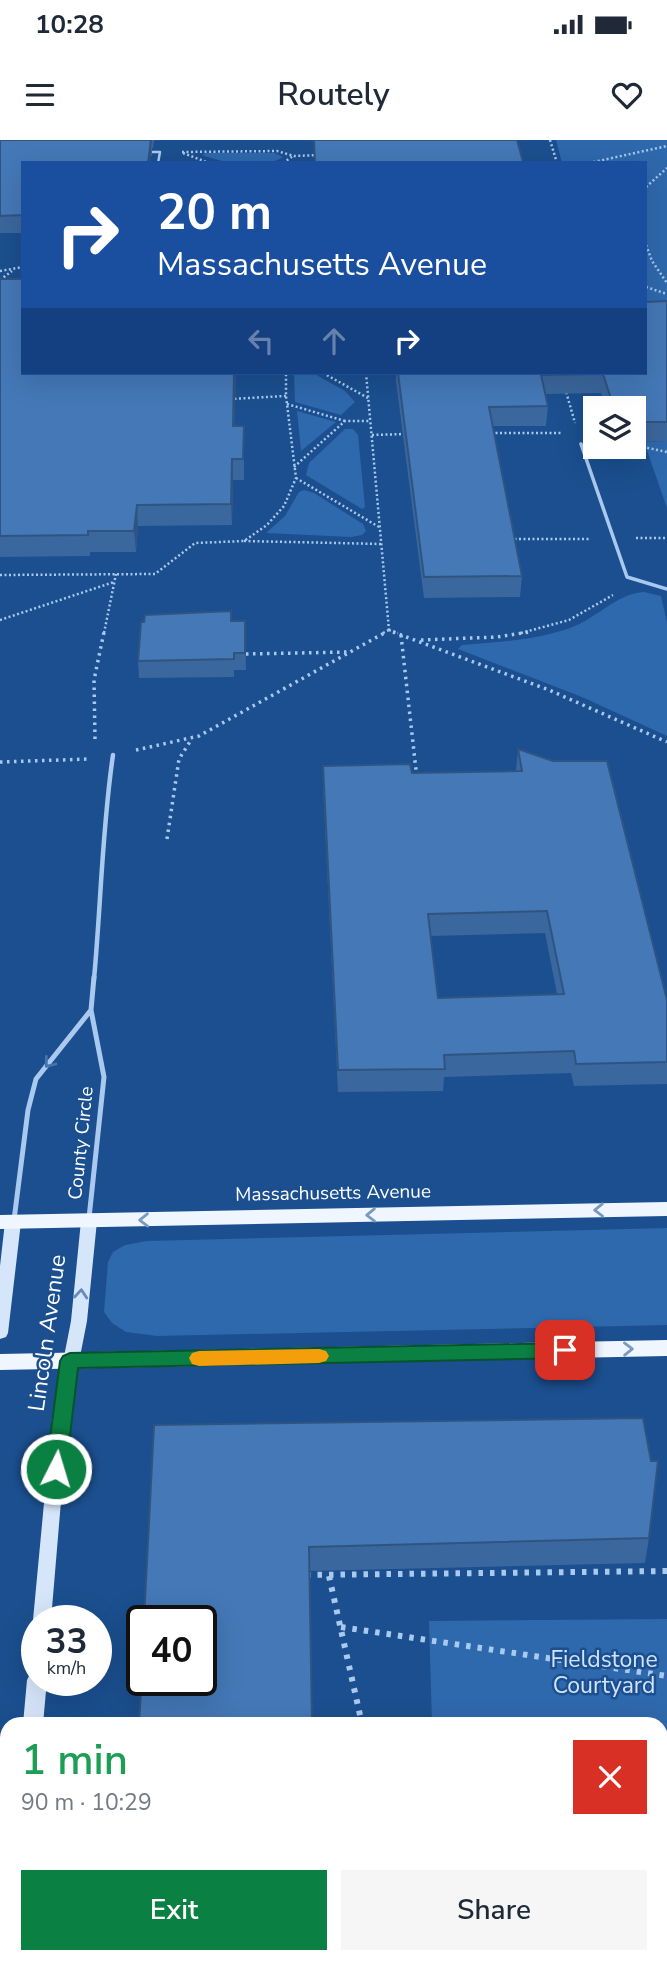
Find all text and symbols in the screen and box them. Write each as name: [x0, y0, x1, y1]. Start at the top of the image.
text: 10:28: [35, 7, 104, 42]
text: Routely: [277, 73, 390, 116]
icon: menu: [21, 76, 59, 114]
icon: heart: [608, 76, 646, 114]
text: 20 m: [157, 179, 272, 246]
icon: right: [42, 189, 133, 280]
text: Massachusetts Avenue: [157, 243, 487, 286]
icon: left: [242, 322, 280, 360]
icon: ahead: [315, 322, 353, 360]
icon: right: [388, 322, 426, 360]
map controls: [583, 396, 646, 459]
button: layers: [583, 396, 646, 459]
one-way arrow: [45, 1055, 57, 1068]
street label: County Circle: [62, 1085, 100, 1201]
street label: Massachusetts Avenue: [235, 1178, 431, 1208]
one-way arrow: [593, 1202, 604, 1218]
one-way arrow: [366, 1207, 376, 1223]
one-way arrow: [138, 1213, 149, 1228]
street label: Lincoln Avenue: [21, 1253, 73, 1413]
one-way arrow: [73, 1288, 88, 1299]
pin: [535, 1320, 595, 1380]
icon: arrive: [546, 1331, 584, 1369]
one-way arrow: [623, 1341, 633, 1357]
position arrow: [19, 1432, 93, 1506]
speed limit sign: 40: [126, 1605, 217, 1696]
text: 33: [45, 1618, 88, 1665]
park label: Fieldstone Courtyard: [550, 1644, 658, 1701]
text: km/h: [47, 1656, 86, 1680]
text: 1 min: [21, 1732, 128, 1789]
button: close: [573, 1740, 647, 1814]
text: 90 m · 10:29: [21, 1787, 152, 1818]
button: Exit: [21, 1870, 327, 1950]
button: Share: [341, 1870, 647, 1950]

